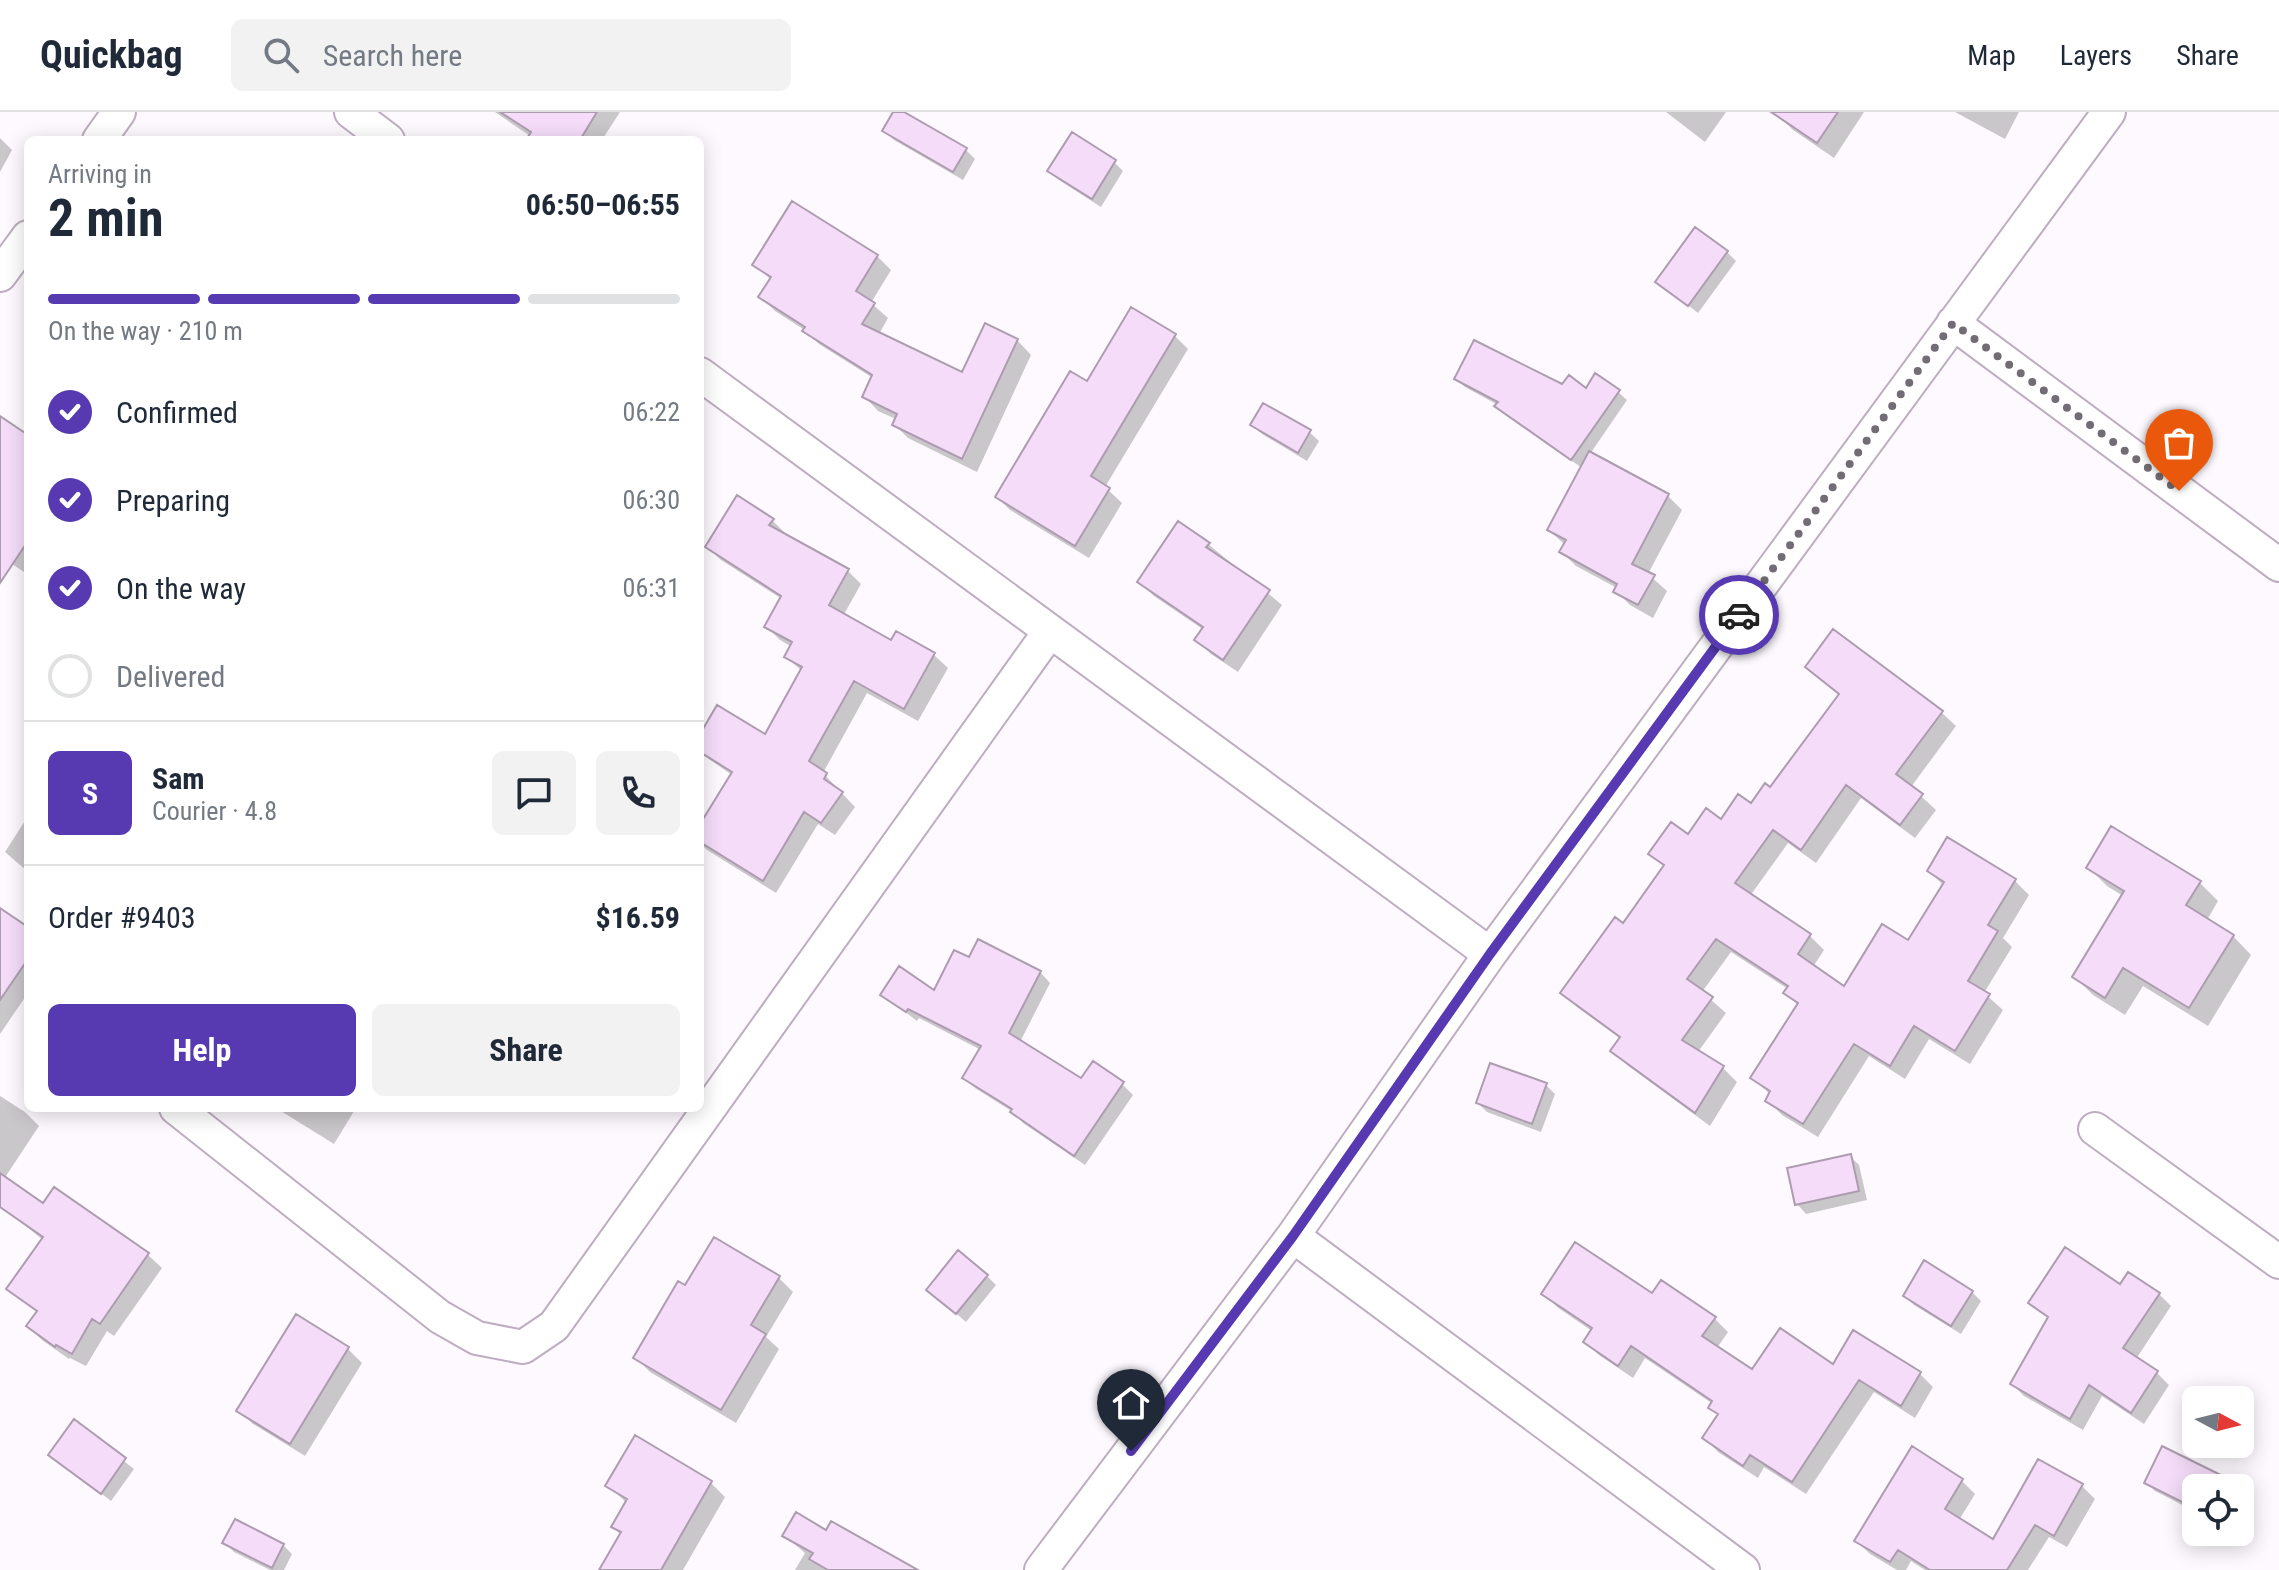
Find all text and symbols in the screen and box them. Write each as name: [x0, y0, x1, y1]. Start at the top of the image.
search box: [231, 19, 791, 91]
text: Quickbag: [40, 33, 183, 77]
icon: search: [259, 33, 303, 77]
text: Search here: [323, 38, 462, 73]
text: Map: [1967, 39, 2016, 72]
text: Layers: [2060, 39, 2132, 72]
text: Share: [2176, 39, 2239, 72]
text: Arriving in: [48, 159, 152, 189]
text: 06:50–06:55: [526, 187, 680, 222]
text: 2 min: [48, 188, 164, 249]
text: On the way · 210 m: [48, 316, 243, 346]
icon: check: [48, 390, 92, 434]
text: Confirmed: [116, 395, 238, 430]
text: 06:22: [623, 397, 680, 427]
pin: [2145, 409, 2213, 491]
icon: bag: [2157, 421, 2201, 465]
icon: check: [48, 478, 92, 522]
text: Preparing: [116, 483, 230, 518]
text: 06:30: [623, 485, 680, 515]
icon: check: [48, 566, 92, 610]
text: On the way: [116, 571, 246, 606]
text: 06:31: [623, 573, 680, 603]
courier: [1699, 575, 1779, 655]
icon: car: [1717, 593, 1761, 637]
text: Delivered: [116, 659, 225, 694]
button: chat: [492, 751, 576, 835]
button: phone: [596, 751, 680, 835]
text: Sam: [152, 761, 205, 796]
text: S: [82, 776, 98, 811]
text: Courier · 4.8: [152, 796, 277, 826]
text: Order #9403: [48, 900, 196, 935]
text: $16.59: [595, 900, 680, 935]
button: Help: [48, 1004, 356, 1096]
button: Share: [372, 1004, 680, 1096]
pin: [1097, 1369, 1165, 1451]
icon: home: [1109, 1381, 1153, 1425]
north arrow: [2182, 1386, 2254, 1458]
map controls: [2182, 1386, 2254, 1546]
button: locate: [2182, 1474, 2254, 1546]

